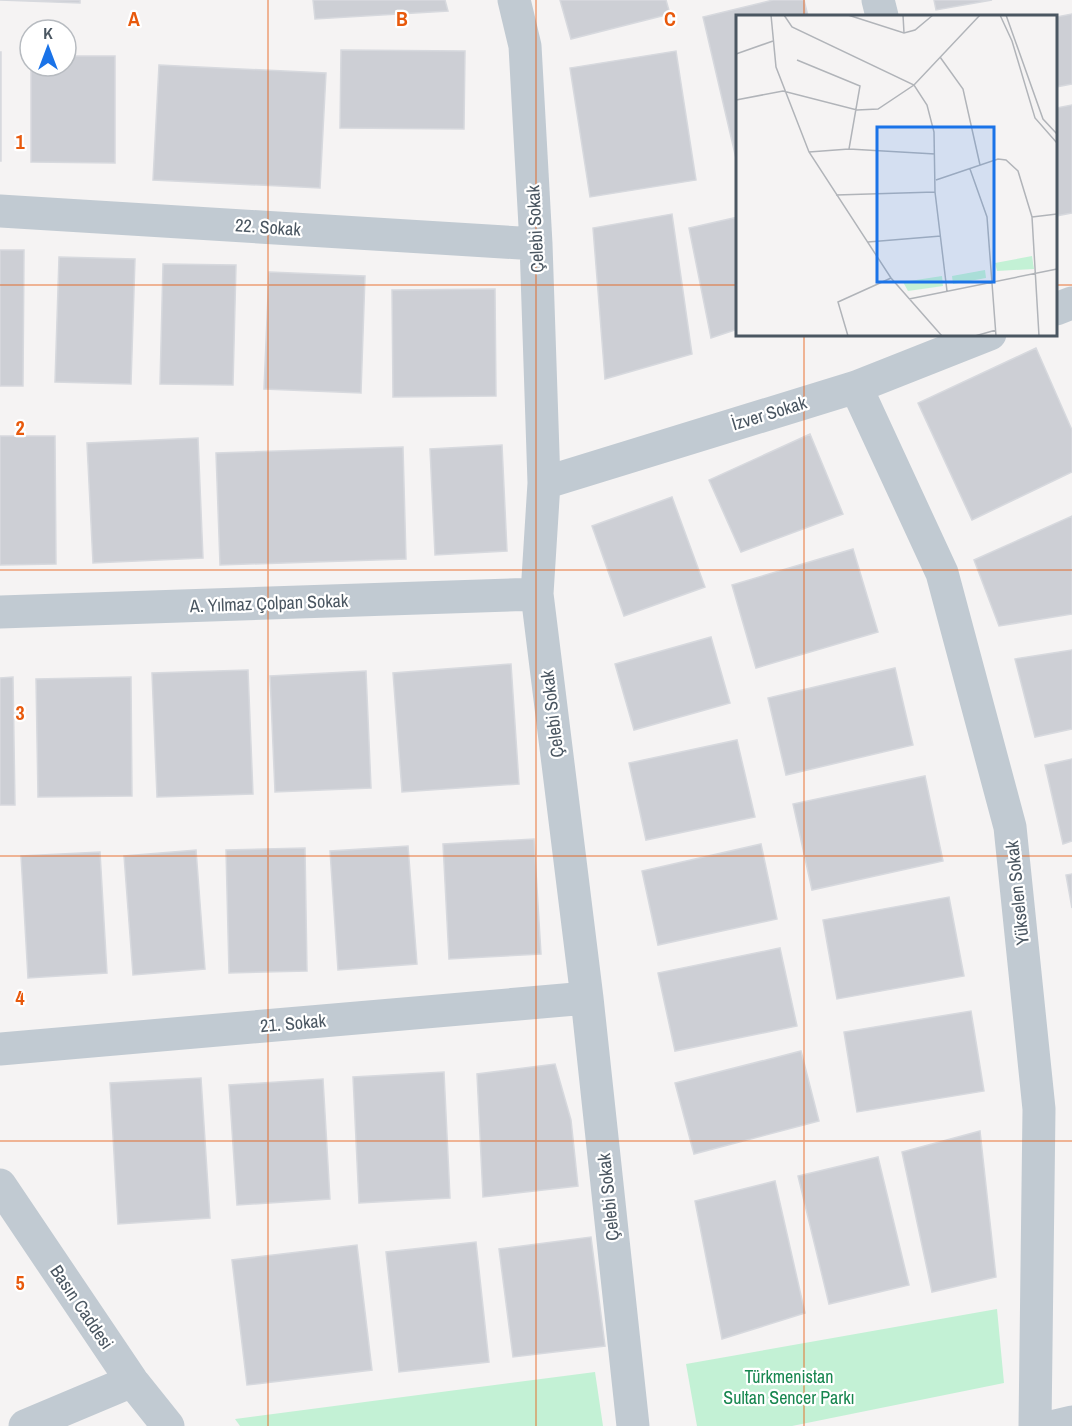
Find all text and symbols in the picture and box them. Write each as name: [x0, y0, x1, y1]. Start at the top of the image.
text: A: [128, 5, 140, 32]
text: B: [396, 5, 408, 32]
text: C: [664, 5, 676, 32]
inset map: [736, 15, 1057, 336]
north arrow: [18, 18, 78, 78]
text: K: [43, 22, 53, 44]
text: 1: [15, 128, 25, 155]
street label: Çelebi Sokak: [520, 184, 550, 273]
street label: 22. Sokak: [234, 212, 302, 242]
street label: İzver Sokak: [728, 390, 810, 436]
text: 2: [15, 414, 25, 441]
street label: A. Yılmaz Çolpan Sokak: [188, 588, 349, 618]
street label: Çelebi Sokak: [534, 668, 570, 759]
text: 3: [15, 699, 25, 726]
street label: Yükselen Sokak: [999, 839, 1035, 947]
text: 4: [15, 984, 25, 1011]
street label: 21. Sokak: [259, 1008, 327, 1038]
street label: Çelebi Sokak: [591, 1151, 625, 1242]
street label: Basın Caddesi: [45, 1260, 119, 1354]
text: 5: [15, 1269, 25, 1296]
park label: Türkmenistan Sultan Sencer Parkı: [723, 1364, 855, 1410]

